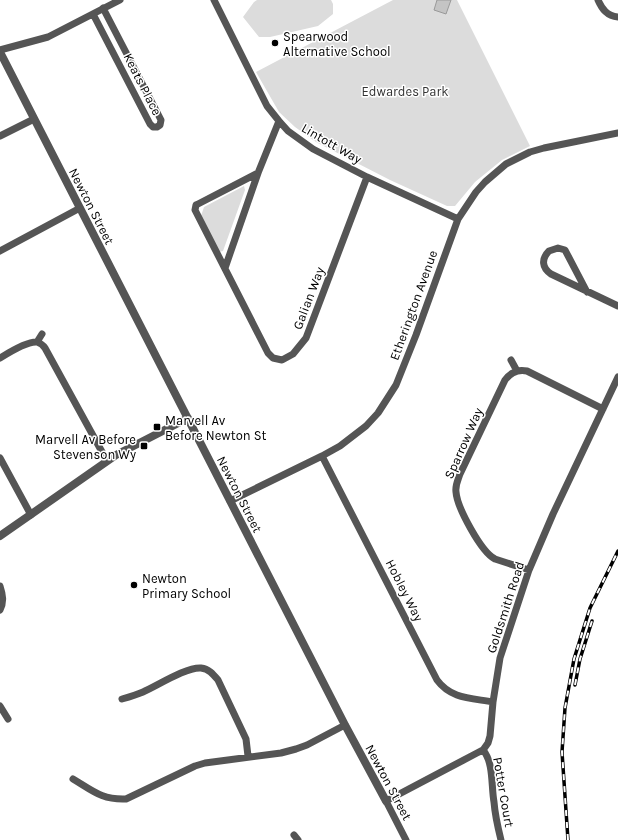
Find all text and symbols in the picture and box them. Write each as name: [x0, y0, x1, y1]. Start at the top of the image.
place label: Spearwood Alternative School: [283, 29, 391, 59]
marker: Spearwood Alternative School: [270, 38, 280, 48]
street label: Keats Place: [120, 51, 165, 118]
park label: Edwardes Park: [362, 84, 448, 99]
street label: Lintott Way: [299, 120, 365, 167]
street label: Newton Street: [66, 166, 117, 247]
street label: Etherington Avenue: [387, 248, 440, 362]
street label: Galian Way: [290, 265, 327, 331]
street label: Sparrow Way: [441, 405, 486, 481]
place label: Marvell Av Before Newton St: [165, 413, 267, 443]
marker: Marvell Av Before Newton St: [152, 422, 162, 432]
place label: Marvell Av Before Stevenson Wy: [35, 432, 136, 462]
marker: Marvell Av Before Stevenson Wy: [139, 441, 149, 451]
street label: Newton Street: [214, 454, 265, 535]
street label: Hobley Way: [383, 557, 427, 624]
street label: Goldsmith Road: [484, 559, 527, 655]
place label: Newton Primary School: [142, 571, 231, 601]
marker: Newton Primary School: [129, 580, 139, 590]
street label: Newton Street: [362, 742, 415, 823]
street label: Potter Court: [490, 756, 517, 828]

